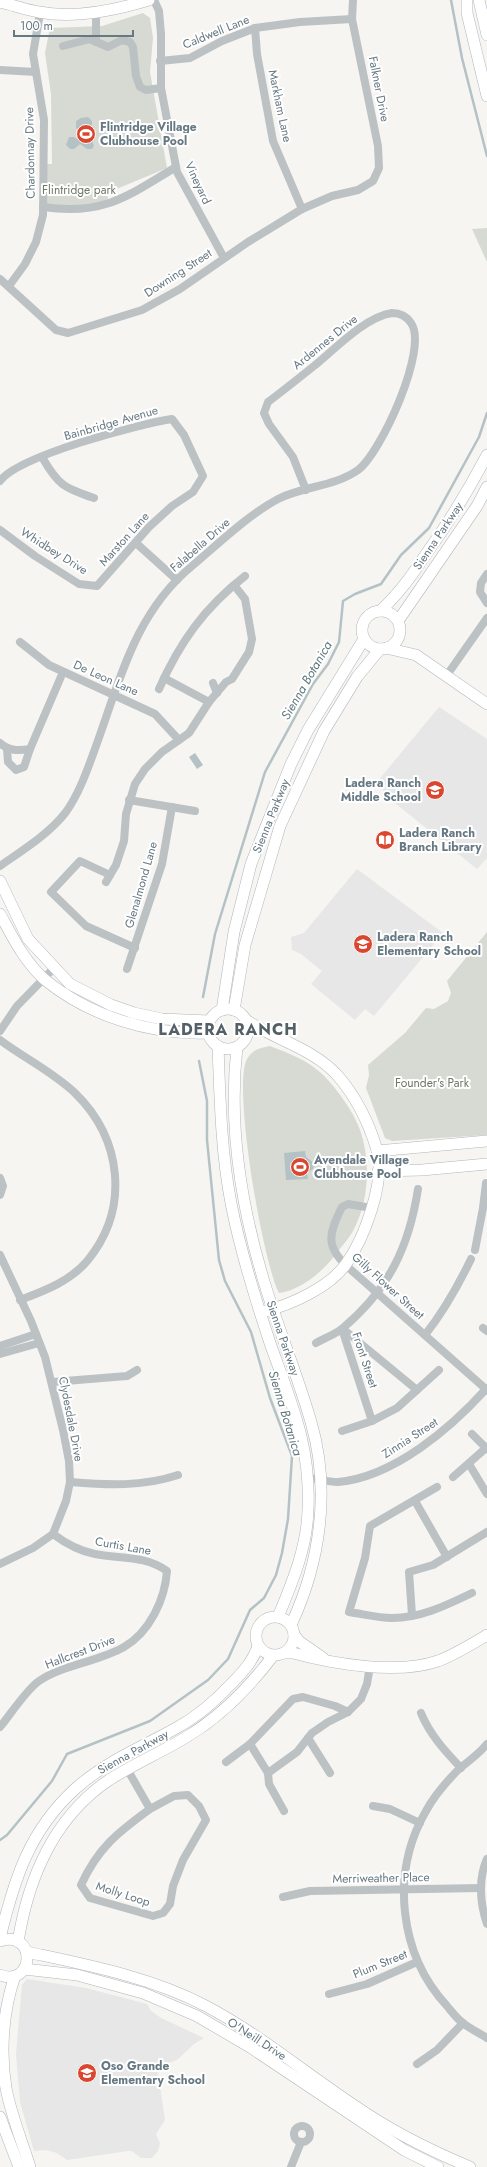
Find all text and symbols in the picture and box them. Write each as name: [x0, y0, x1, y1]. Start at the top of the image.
street label: Caldwell Lane: [180, 10, 252, 54]
scale bar: [14, 12, 133, 38]
text: 100 m: [20, 17, 53, 35]
street label: Falkner Drive: [364, 55, 394, 123]
street label: Markham Lane: [264, 68, 296, 144]
street label: Chardonnay Drive: [20, 107, 40, 199]
place label: Flintridge Village Clubhouse Pool: [100, 118, 197, 150]
sports icon: Flintridge Village Clubhouse Pool: [75, 123, 97, 145]
street label: Vineyard: [180, 159, 216, 207]
park label: Flintridge park: [42, 181, 117, 199]
street label: Downing Street: [141, 244, 215, 302]
street label: Ardennes Drive: [289, 310, 361, 374]
street label: Bainbridge Avenue: [62, 401, 160, 445]
street label: Sienna Parkway: [409, 498, 468, 574]
street label: Marston Lane: [95, 508, 153, 570]
street label: Falabella Drive: [166, 514, 234, 576]
street label: Whidbey Drive: [17, 523, 91, 579]
water label: Sienna Botanica: [276, 637, 337, 723]
street label: De Leon Lane: [71, 656, 141, 700]
place label: Ladera Ranch Middle School: [341, 774, 421, 806]
street label: Sienna Parkway: [248, 776, 294, 856]
school or university icon: Ladera Ranch Middle School: [424, 779, 446, 801]
place label: Ladera Ranch Branch Library: [399, 824, 482, 856]
library icon: Ladera Ranch Branch Library: [374, 829, 396, 851]
street label: Glenalmond Lane: [120, 840, 162, 930]
place label: Ladera Ranch Elementary School: [377, 928, 481, 960]
school or university icon: Ladera Ranch Elementary School: [352, 933, 374, 955]
district label: LADERA RANCH: [158, 1018, 298, 1041]
park label: Founder's Park: [395, 1074, 470, 1092]
place label: Avendale Village Clubhouse Pool: [313, 1151, 409, 1183]
sports icon: Avendale Village Clubhouse Pool: [289, 1156, 311, 1178]
street label: Gilly Flower Street: [348, 1248, 428, 1324]
street label: Sienna Parkway: [262, 1298, 305, 1379]
street label: Front Street: [348, 1330, 383, 1390]
water label: Sienna Botanica: [264, 1368, 308, 1458]
street label: Clydesdale Drive: [54, 1375, 88, 1463]
street label: Zinnia Street: [379, 1413, 442, 1463]
street label: Curtis Lane: [94, 1532, 152, 1560]
street label: Hallcrest Drive: [42, 1630, 118, 1674]
street label: Sienna Parkway: [94, 1725, 172, 1779]
street label: Merriweather Place: [332, 1868, 430, 1888]
street label: Molly Loop: [94, 1877, 153, 1911]
street label: Plum Street: [350, 1945, 410, 1983]
street label: O'Neill Drive: [224, 2013, 290, 2065]
place label: Oso Grande Elementary School: [101, 2057, 205, 2089]
school or university icon: Oso Grande Elementary School: [76, 2062, 98, 2084]

